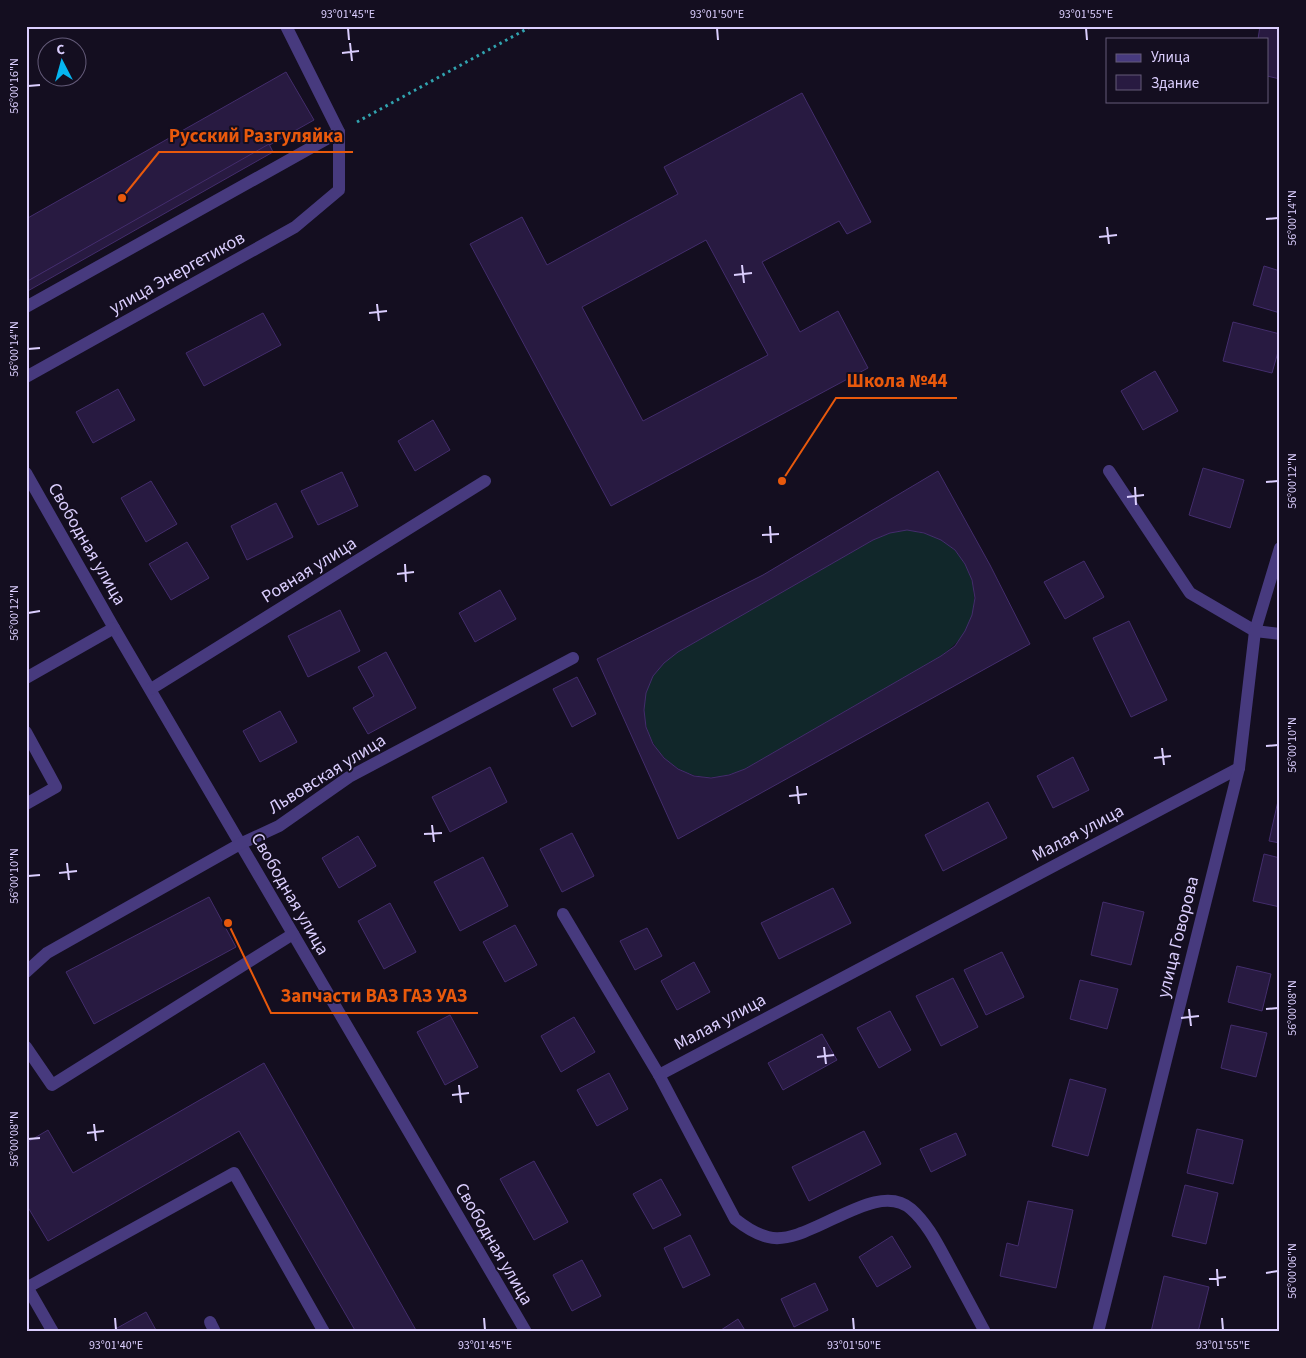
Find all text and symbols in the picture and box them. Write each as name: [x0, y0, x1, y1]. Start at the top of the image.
text: 93°01'45"E: [321, 6, 375, 23]
text: 93°01'50"E: [690, 6, 744, 23]
text: 93°01'55"E: [1059, 6, 1113, 23]
north arrow: [38, 38, 88, 88]
legend: [1106, 38, 1268, 102]
text: С: [56, 40, 66, 60]
text: Улица: [1151, 47, 1190, 68]
text: 56°00'16"N: [6, 58, 23, 114]
text: Здание: [1151, 73, 1199, 94]
callout: Русский Разгуляйка: [159, 118, 353, 152]
text: Русский Разгуляйка: [169, 123, 343, 150]
text: 56°00'14"N: [1284, 190, 1301, 246]
street label: улица Энергетиков: [105, 225, 249, 321]
text: 56°00'14"N: [6, 321, 23, 377]
callout: Школа №44: [836, 364, 957, 398]
text: Школа №44: [847, 368, 947, 395]
text: 56°00'12"N: [1284, 453, 1301, 509]
street label: Свободная улица: [42, 478, 132, 610]
street label: Ровная улица: [257, 531, 361, 609]
text: 56°00'12"N: [6, 585, 23, 641]
text: 56°00'10"N: [1284, 717, 1301, 773]
street label: Львовская улица: [263, 728, 391, 820]
street label: Малая улица: [1028, 798, 1128, 868]
street label: Свободная улица: [245, 828, 335, 960]
text: 56°00'10"N: [6, 848, 23, 904]
street label: улица Говорова: [1151, 874, 1205, 1000]
callout: Запчасти ВАЗ ГАЗ УАЗ: [271, 979, 478, 1013]
text: 56°00'08"N: [1284, 980, 1301, 1036]
text: Запчасти ВАЗ ГАЗ УАЗ: [281, 983, 467, 1010]
street label: Малая улица: [670, 987, 770, 1057]
text: 56°00'08"N: [6, 1111, 23, 1167]
street label: Свободная улица: [449, 1178, 539, 1310]
text: 56°00'06"N: [1284, 1243, 1301, 1299]
text: 93°01'40"E: [89, 1337, 143, 1354]
text: 93°01'45"E: [458, 1337, 512, 1354]
text: 93°01'50"E: [827, 1337, 881, 1354]
text: 93°01'55"E: [1196, 1337, 1250, 1354]

